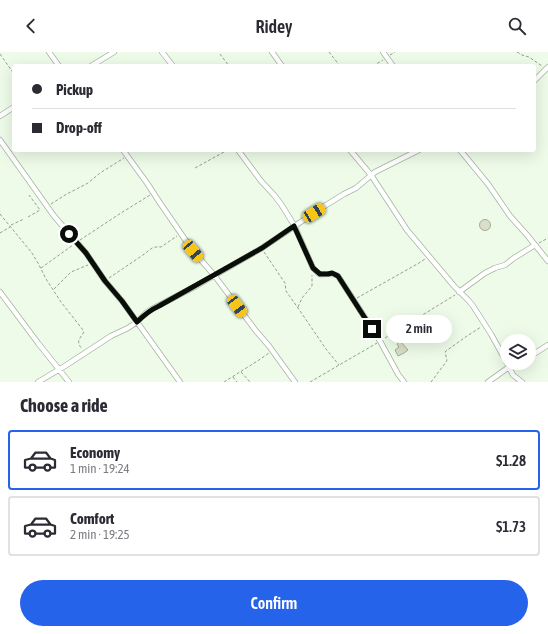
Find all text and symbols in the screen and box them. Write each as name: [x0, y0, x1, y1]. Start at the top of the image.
icon: back: [20, 15, 42, 37]
icon: search: [506, 15, 528, 37]
text: Ridey: [255, 16, 293, 37]
text: Pickup: [56, 81, 93, 98]
text: Drop-off: [56, 119, 102, 136]
car: [301, 202, 327, 224]
route start: [60, 225, 78, 243]
car: [181, 238, 205, 264]
car: [225, 293, 249, 319]
callout: 2 min: [386, 315, 452, 343]
route end: [363, 320, 381, 338]
text: 2 min: [406, 321, 432, 336]
map controls: [500, 334, 536, 370]
button: layers: [500, 334, 536, 370]
text: Choose a ride: [20, 395, 108, 416]
icon: car: [22, 442, 58, 478]
text: Economy: [70, 444, 120, 461]
text: $1.28: [496, 452, 526, 469]
text: 1 min · 19:24: [70, 461, 130, 476]
icon: car: [22, 508, 58, 544]
text: Comfort: [70, 510, 114, 527]
text: $1.73: [496, 518, 526, 535]
text: 2 min · 19:25: [70, 527, 130, 542]
button: Confirm: [20, 580, 528, 626]

